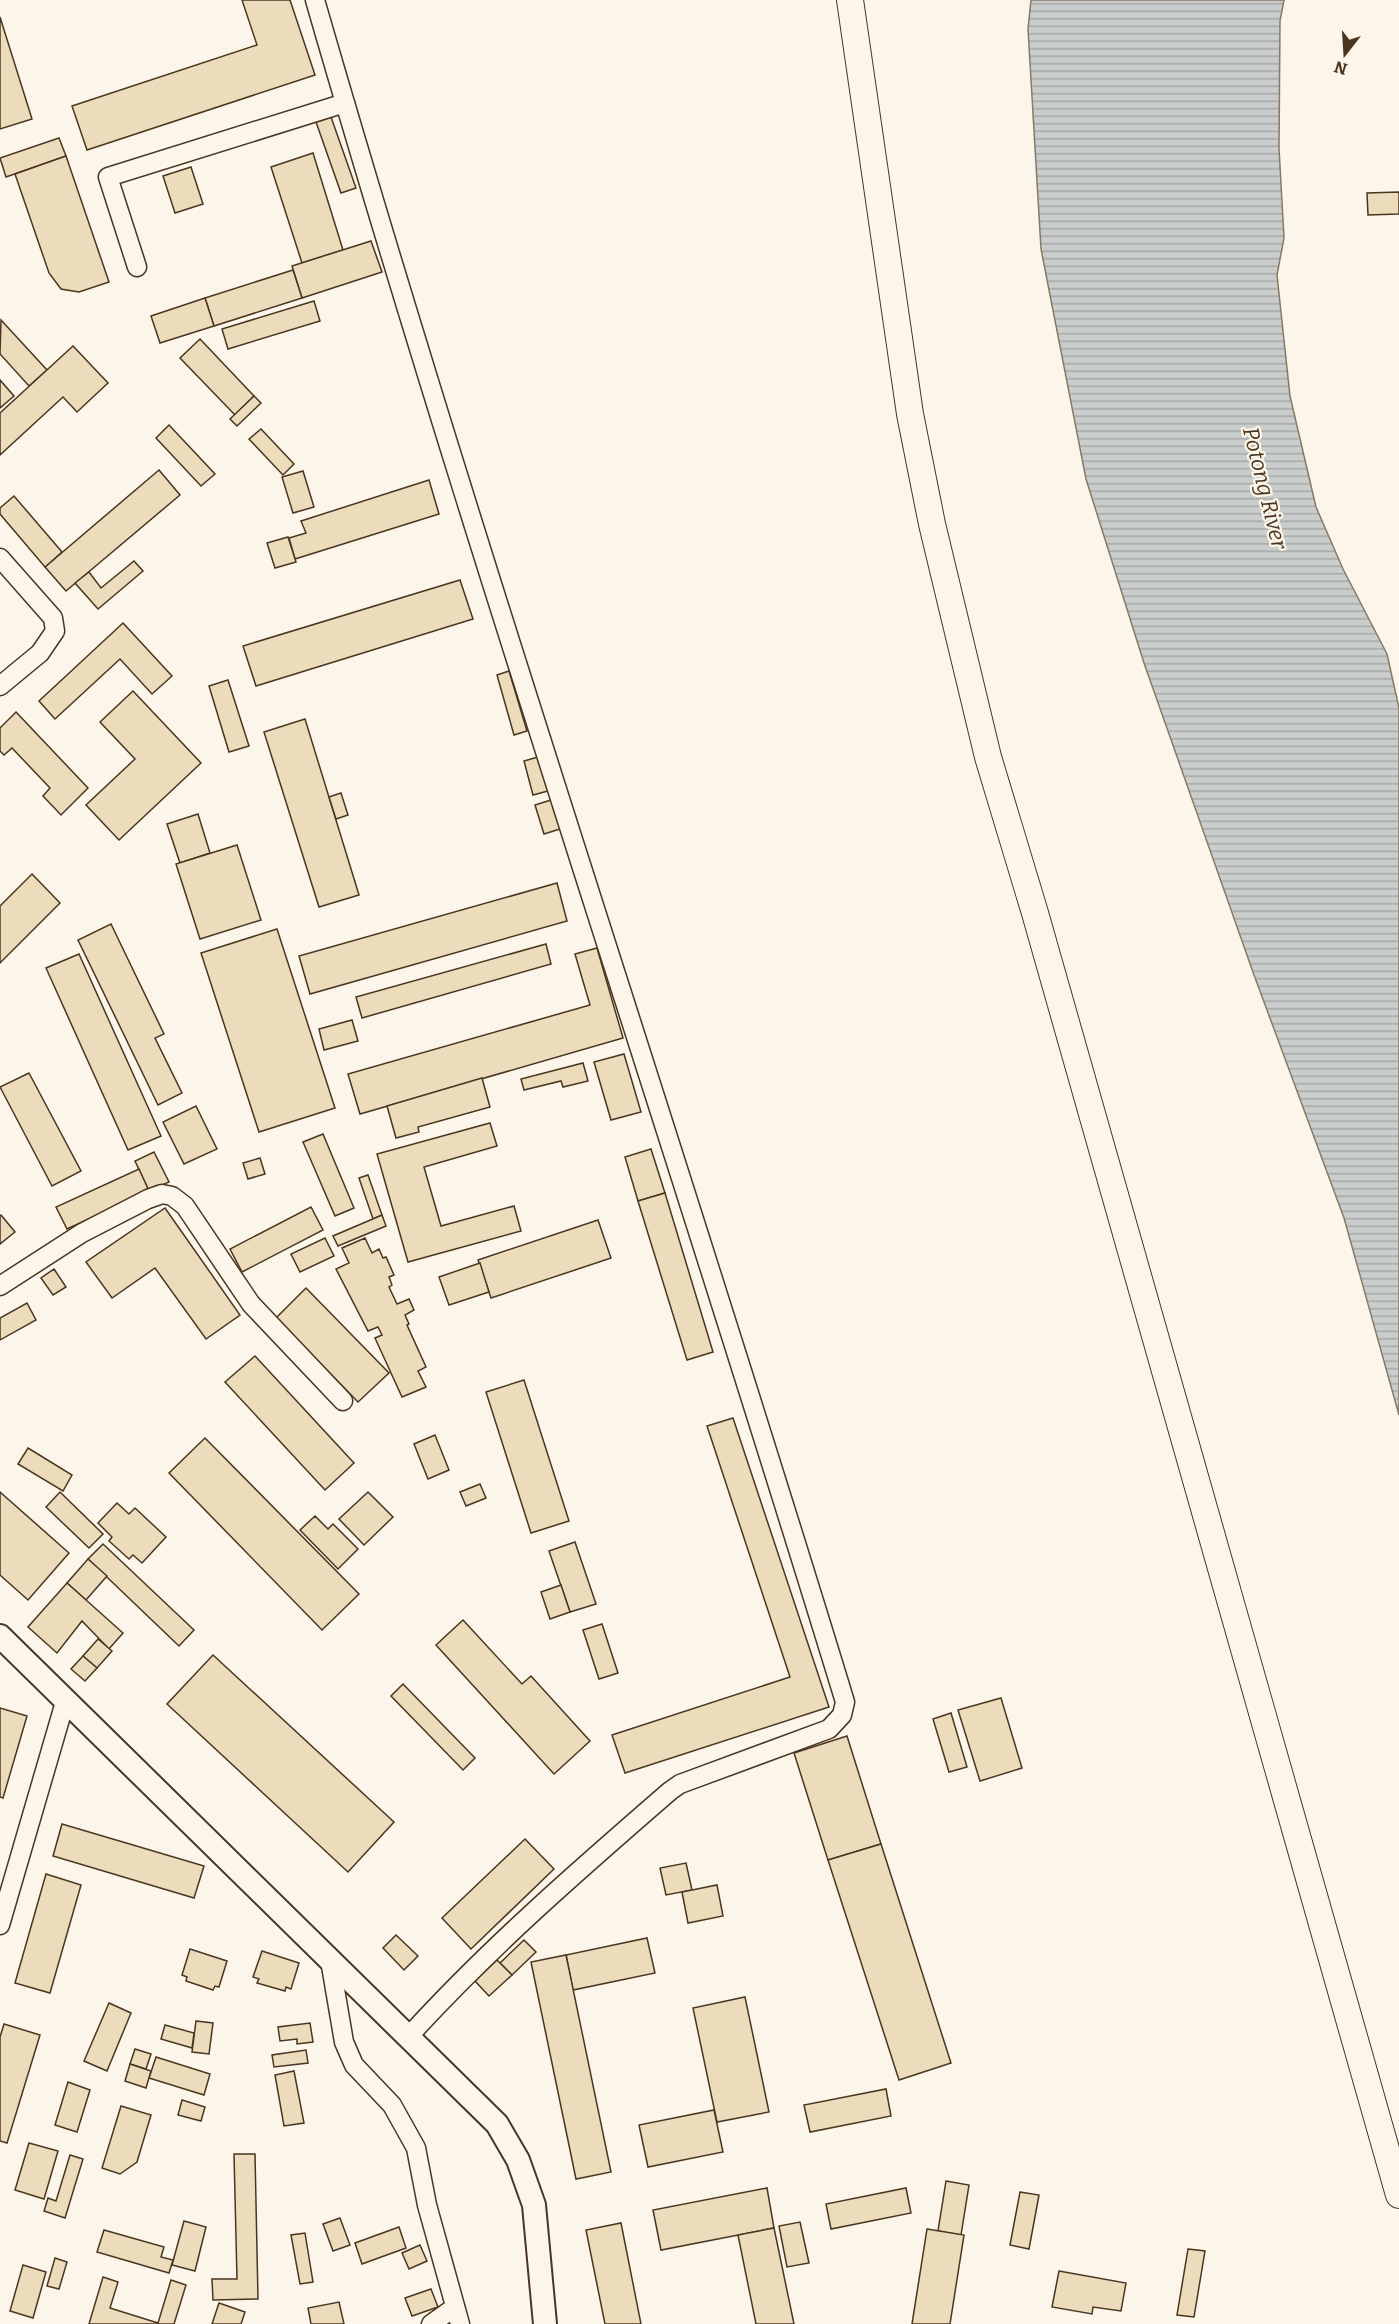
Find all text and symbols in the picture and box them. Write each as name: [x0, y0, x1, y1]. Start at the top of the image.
north arrow: [1315, 24, 1375, 84]
text: N: [1332, 57, 1349, 79]
water label: Potong River: [1237, 424, 1293, 553]

